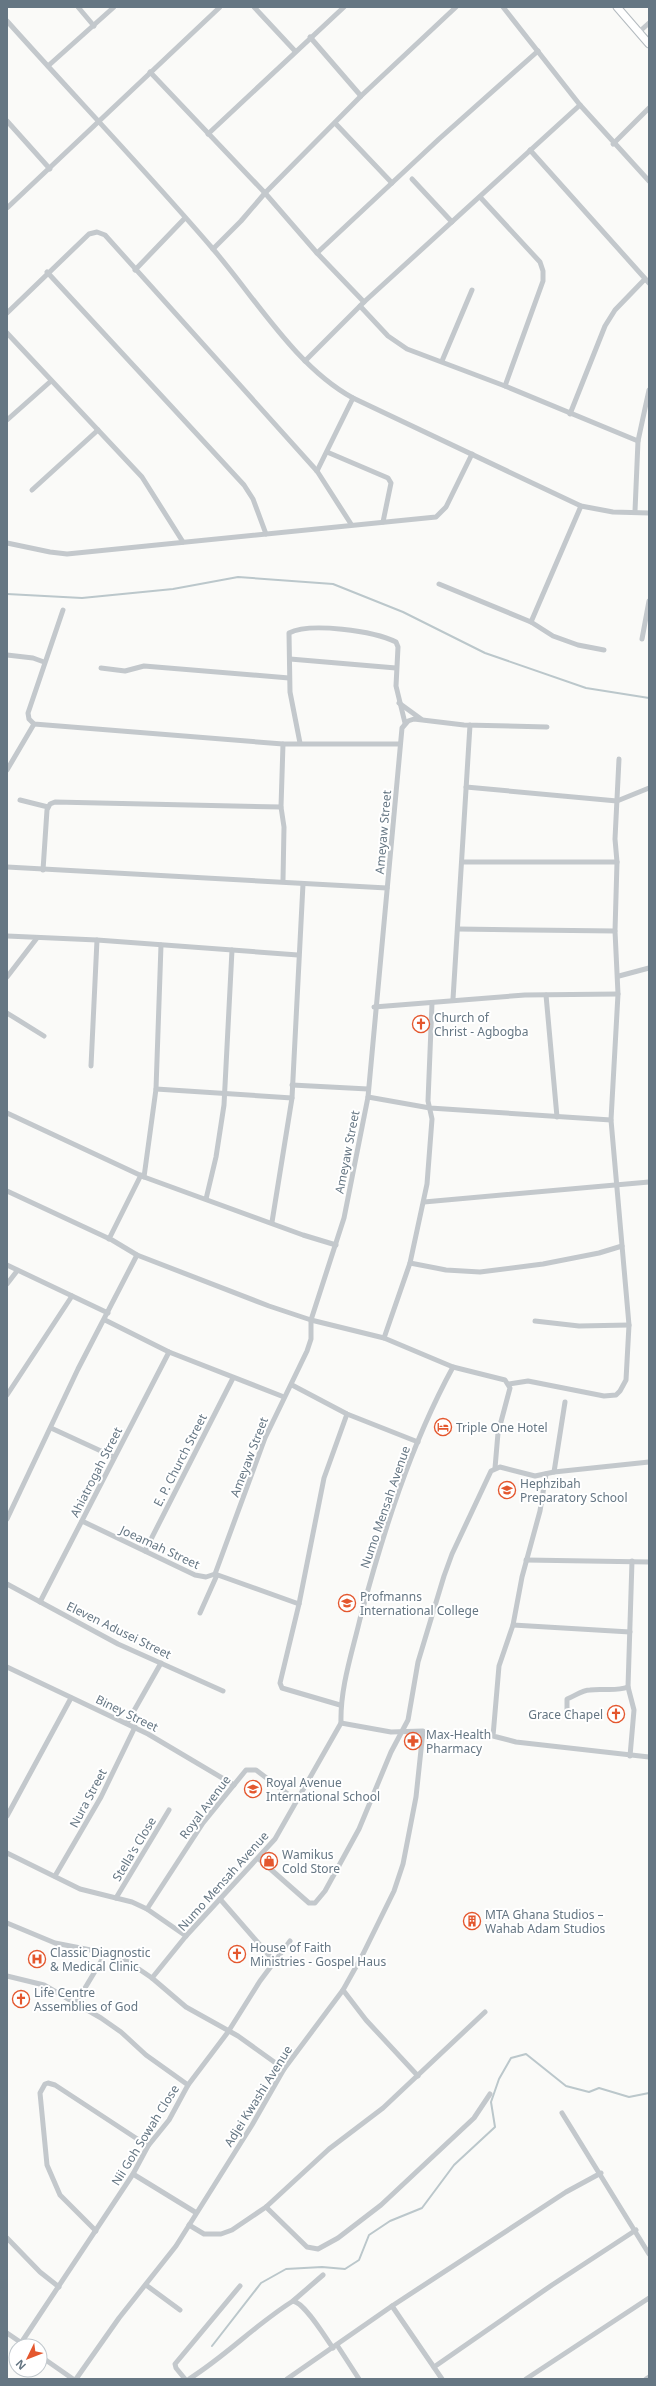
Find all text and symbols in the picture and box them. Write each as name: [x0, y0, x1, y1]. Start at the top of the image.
street label: Ameyaw Street: [371, 789, 395, 875]
place label: Church of Christ - Agbogba: [434, 1009, 528, 1040]
church icon: Church of Christ - Agbogba: [411, 1014, 431, 1034]
street label: Ameyaw Street: [331, 1108, 364, 1195]
street label: E. P. Church Street: [149, 1410, 211, 1509]
street label: Ameyaw Street: [226, 1414, 272, 1499]
hotel icon: Triple One Hotel: [433, 1417, 453, 1437]
place label: Triple One Hotel: [456, 1419, 548, 1436]
street label: Ahiatrogah Street: [66, 1423, 126, 1520]
street label: Numo Mensah Avenue: [356, 1443, 414, 1570]
place label: Hephzibah Preparatory School: [520, 1475, 627, 1506]
school or university icon: Hephzibah Preparatory School: [497, 1480, 517, 1500]
street label: Joeamah Street: [117, 1521, 203, 1573]
place label: Profmanns International College: [360, 1588, 479, 1619]
school or university icon: Profmanns International College: [337, 1593, 357, 1613]
street label: Eleven Adusei Street: [64, 1597, 175, 1663]
street label: Biney Street: [93, 1691, 162, 1736]
church icon: Grace Chapel: [606, 1704, 626, 1724]
place label: Grace Chapel: [528, 1706, 603, 1723]
place label: Max-Health Pharmacy: [426, 1726, 491, 1757]
pharmacy icon: Max-Health Pharmacy: [403, 1731, 423, 1751]
street label: Nura Street: [65, 1765, 111, 1831]
street label: Royal Avenue: [175, 1771, 235, 1842]
place label: Royal Avenue International School: [266, 1774, 380, 1805]
school or university icon: Royal Avenue International School: [243, 1779, 263, 1799]
street label: Stella's Close: [108, 1814, 160, 1884]
street label: Numo Mensah Avenue: [174, 1827, 272, 1934]
place label: Wamikus Cold Store: [282, 1846, 340, 1877]
shop icon: Wamikus Cold Store: [259, 1851, 279, 1871]
place label: MTA Ghana Studios – Wahab Adam Studios: [485, 1906, 605, 1937]
building icon: MTA Ghana Studios – Wahab Adam Studios: [462, 1911, 482, 1931]
place label: House of Faith Ministries - Gospel Haus: [250, 1939, 386, 1970]
place label: Classic Diagnostic & Medical Clinic: [50, 1944, 151, 1975]
church icon: House of Faith Ministries - Gospel Haus: [227, 1944, 247, 1964]
hospital icon: Classic Diagnostic & Medical Clinic: [27, 1949, 47, 1969]
place label: Life Centre Assemblies of God: [34, 1984, 138, 2015]
church icon: Life Centre Assemblies of God: [11, 1989, 31, 2009]
street label: Adjei Kwashi Avenue: [220, 2042, 296, 2150]
street label: Nii Goh Sowah Close: [107, 2081, 183, 2189]
north arrow: [8, 2338, 48, 2378]
text: N: [12, 2357, 29, 2374]

